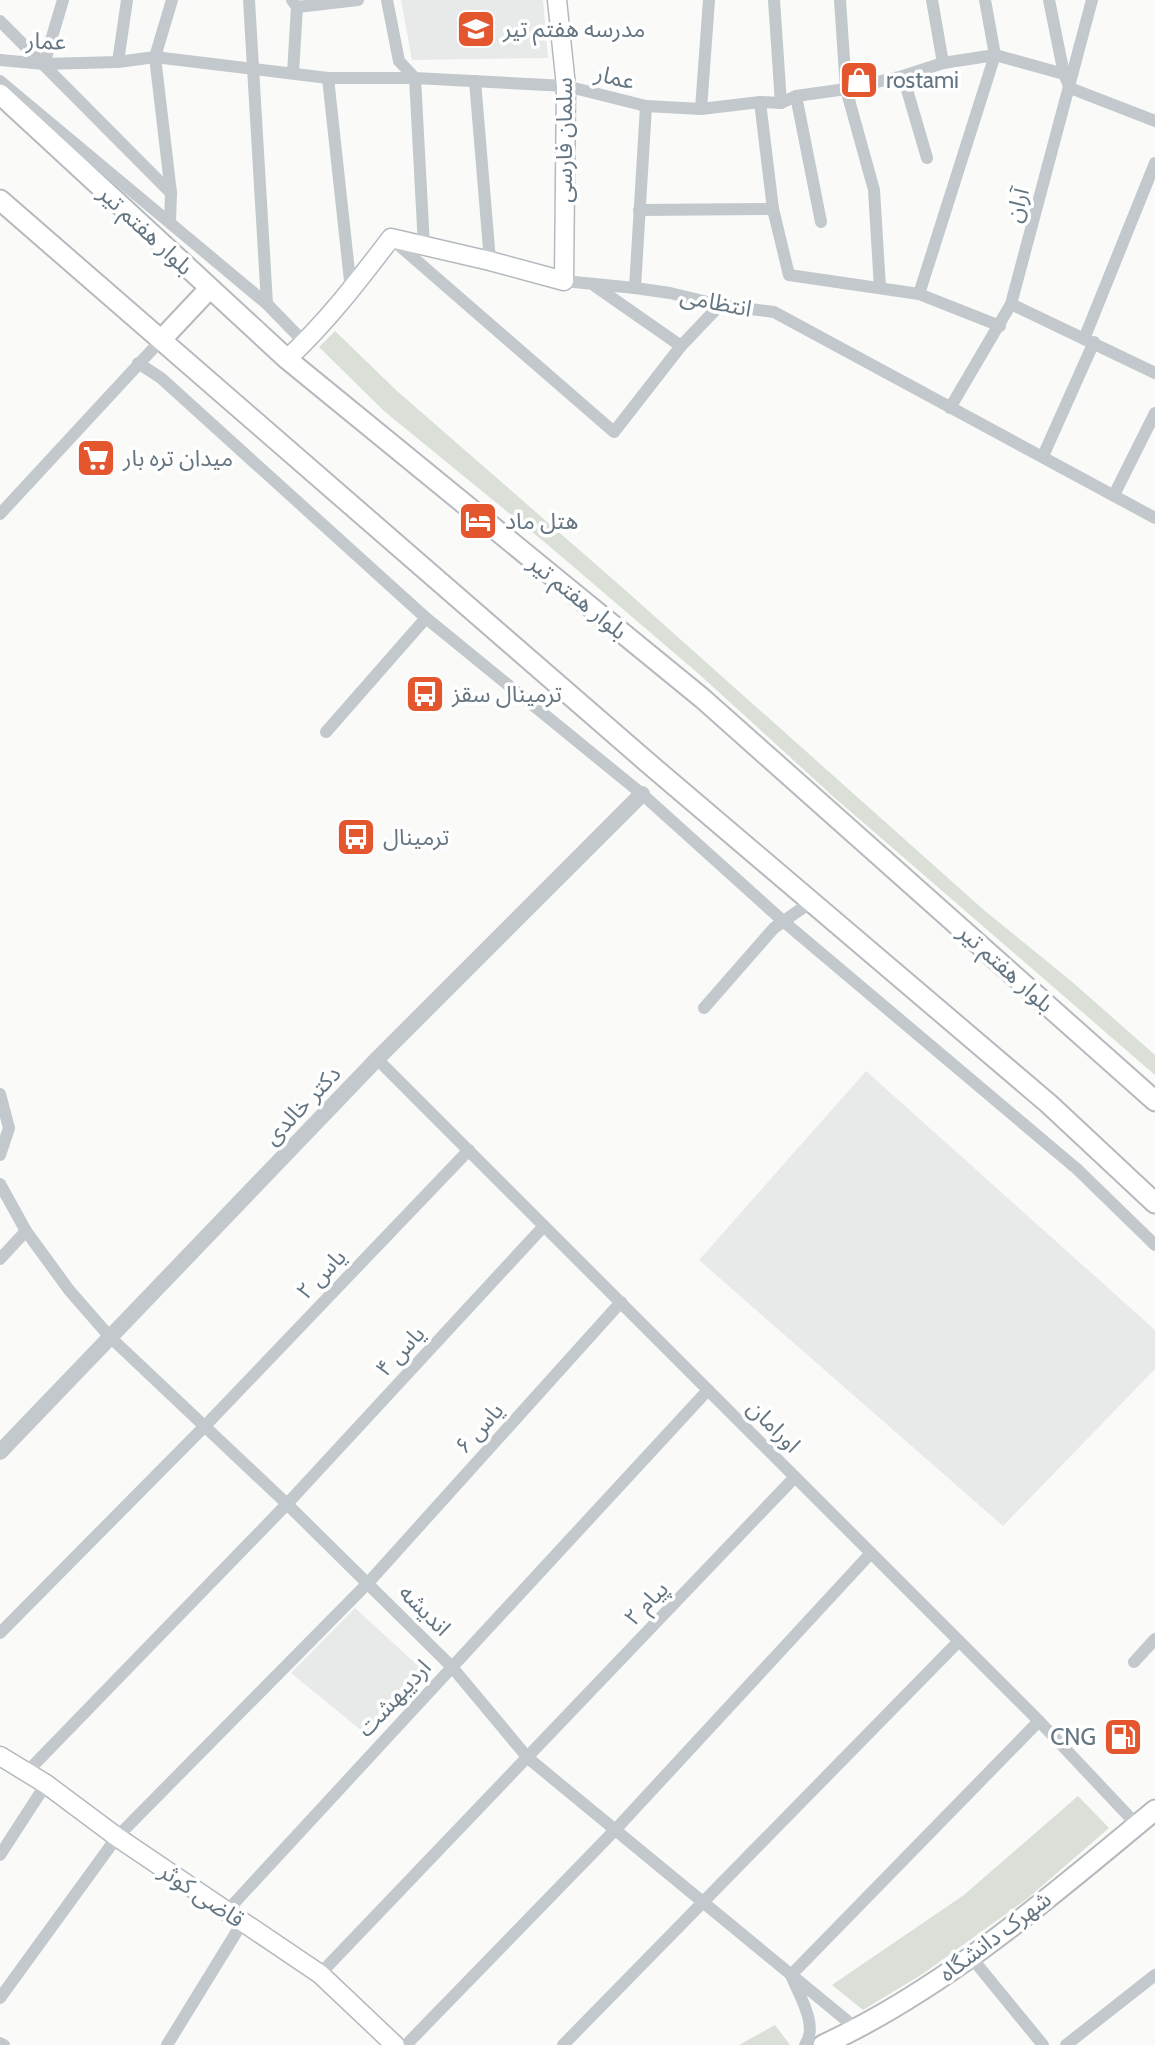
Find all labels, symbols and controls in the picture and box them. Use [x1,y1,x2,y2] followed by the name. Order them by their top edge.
[455,8,497,50] school or university icon: مدرسه هفتم تیر
[502,15,645,46] place label: مدرسه هفتم تیر
[25,26,66,56] street label: عمار
[591,58,638,95] street label: عمار
[838,59,880,101] shop icon: rostami
[886,66,959,94] place label: rostami
[550,77,578,203] street label: سلمان فارسی
[90,179,199,283] street label: بلوار هفتم تیر
[999,183,1035,225] street label: آران
[678,281,754,323] street label: انتظامی
[75,437,117,479] supermarket icon: میدان تره بار
[122,444,233,472] place label: میدان تره بار
[457,500,499,542] hotel icon: هتل ماد
[505,507,579,535] place label: هتل ماد
[520,548,633,648] street label: بلوار هفتم تیر
[404,673,446,715] bus stop icon: ترمینال سقز
[451,680,562,708] place label: ترمینال سقز
[335,816,377,858] bus stop icon: ترمینال
[383,823,450,851] place label: ترمینال
[950,917,1060,1020] street label: بلوار هفتم تیر
[257,1060,347,1150] street label: دکتر خالدی
[290,1243,352,1305] street label: یاس ۲
[369,1320,431,1382] street label: یاس ۴
[742,1394,806,1458] street label: اورامان
[449,1396,509,1460] street label: یاس ۶
[618,1575,677,1634] street label: پیام ۲
[393,1578,457,1642] street label: اندیشه
[351,1654,437,1742] street label: اردیبهشت
[1102,1716,1144,1758] fuel station icon: CNG
[1050,1723,1096,1751] place label: CNG
[153,1856,250,1933] street label: قاضی کوثر
[933,1885,1057,1987] street label: شهرک دانشگاه

